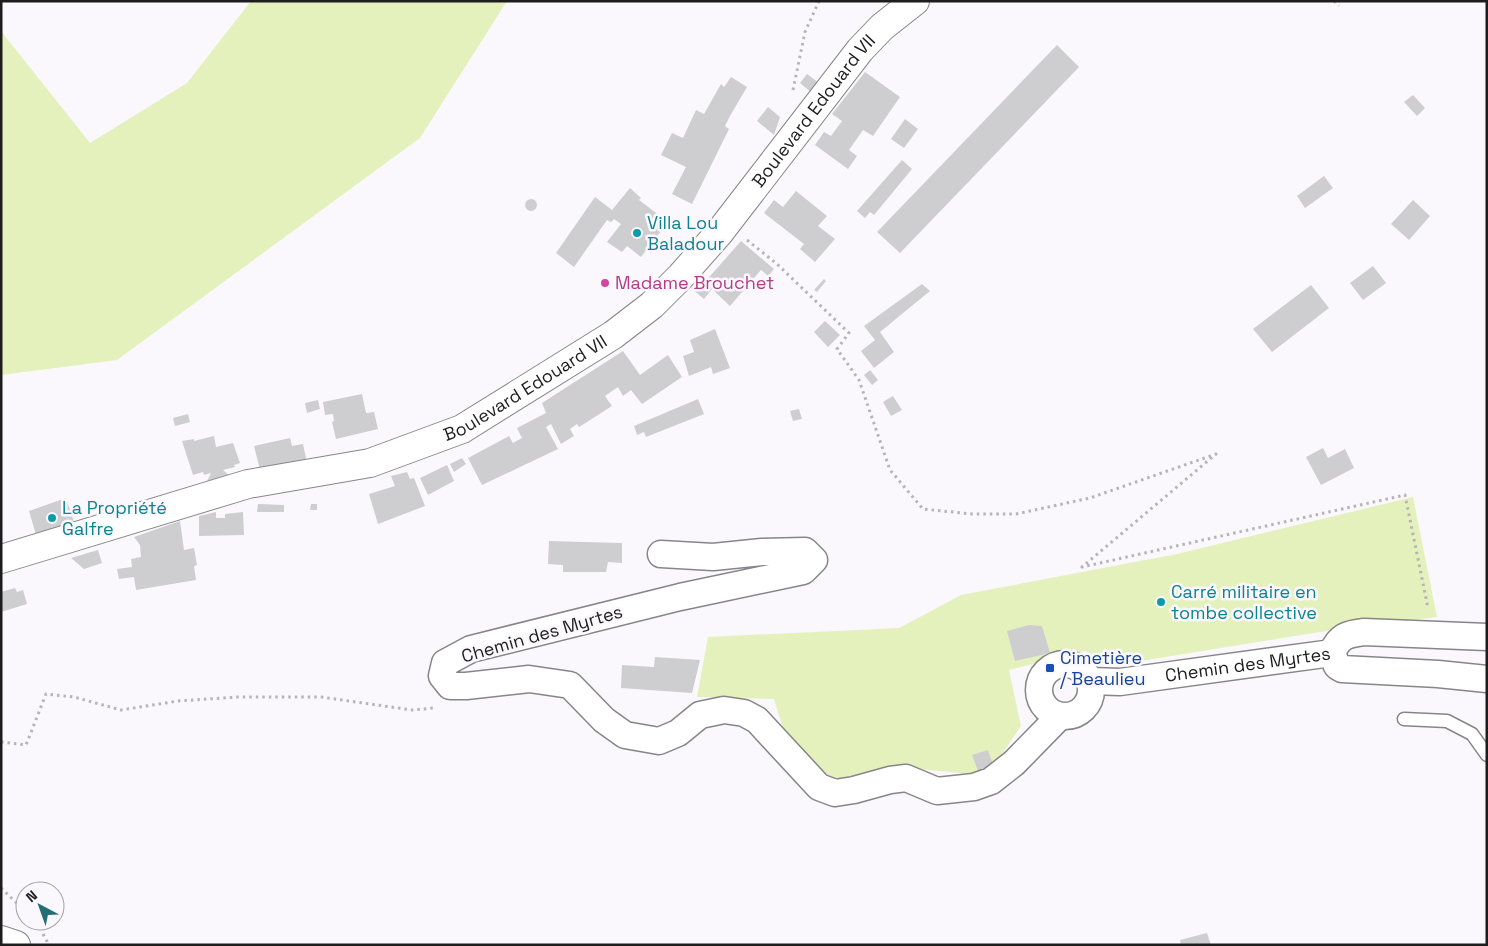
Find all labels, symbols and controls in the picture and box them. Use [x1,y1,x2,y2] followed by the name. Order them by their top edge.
[746,29,880,192] street label: Boulevard Edouard VII
[647,211,724,255] place label: Villa Lou Baladour
[631,227,643,239] marker: Villa Lou Baladour
[615,271,774,294] place label: Madame Brouchet
[599,277,611,289] marker: Madame Brouchet
[440,330,611,446] street label: Boulevard Edouard VII
[62,496,167,540] place label: La Propriété Galfre
[46,512,58,524] marker: La Propriété Galfre
[1171,580,1317,624] place label: Carré militaire en tombe collective
[1155,596,1167,608] marker: Carré militaire en tombe collective
[459,600,625,668] street label: Chemin des Myrtes
[1164,641,1332,687] street label: Chemin des Myrtes
[1060,646,1145,690] place label: Cimetière / Beaulieu
[1044,662,1056,674] marker: Cimetière / Beaulieu
[15,881,65,931] north arrow
[22,886,41,906] text: N

